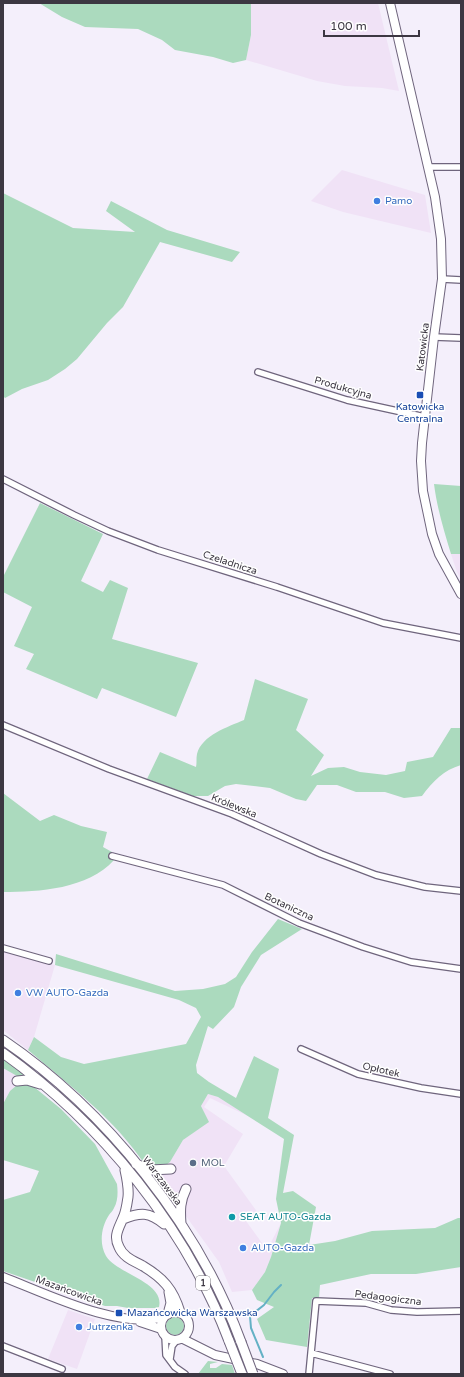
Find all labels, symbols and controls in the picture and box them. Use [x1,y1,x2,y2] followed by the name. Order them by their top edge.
[324,12,419,38] scale bar
[330,19,367,33] text: 100 m
[385,195,412,207] place label: Pamo
[372,196,382,206] marker: Pamo
[414,322,432,372] street label: Katowicka
[313,374,373,402] street label: Produkcyjna
[415,390,425,400] marker: Katowicka Centralna
[396,401,444,425] place label: Katowicka Centralna
[201,549,259,577] street label: Czeladnicza
[209,791,259,821] street label: Królewska
[262,890,316,924] street label: Botaniczna
[26,987,109,999] place label: VW AUTO-Gazda
[13,988,23,998] marker: VW AUTO-Gazda
[361,1060,401,1080] street label: Opłotek
[140,1154,184,1208] street label: Warszawska
[201,1157,225,1169] place label: MOL
[188,1158,198,1168] marker: MOL
[240,1211,331,1223] place label: SEAT AUTO-Gazda
[227,1212,237,1222] marker: SEAT AUTO-Gazda
[251,1242,314,1254] place label: AUTO-Gazda
[238,1243,248,1253] marker: AUTO-Gazda
[34,1273,104,1309] street label: Mazańcowicka
[196,1276,210,1290] road number: 1
[354,1288,422,1308] street label: Pedagogiczna
[127,1307,258,1319] place label: Mazańcowicka Warszawska
[114,1308,124,1318] marker: Mazańcowicka Warszawska
[87,1321,133,1333] place label: Jutrzenka
[74,1322,84,1332] marker: Jutrzenka

